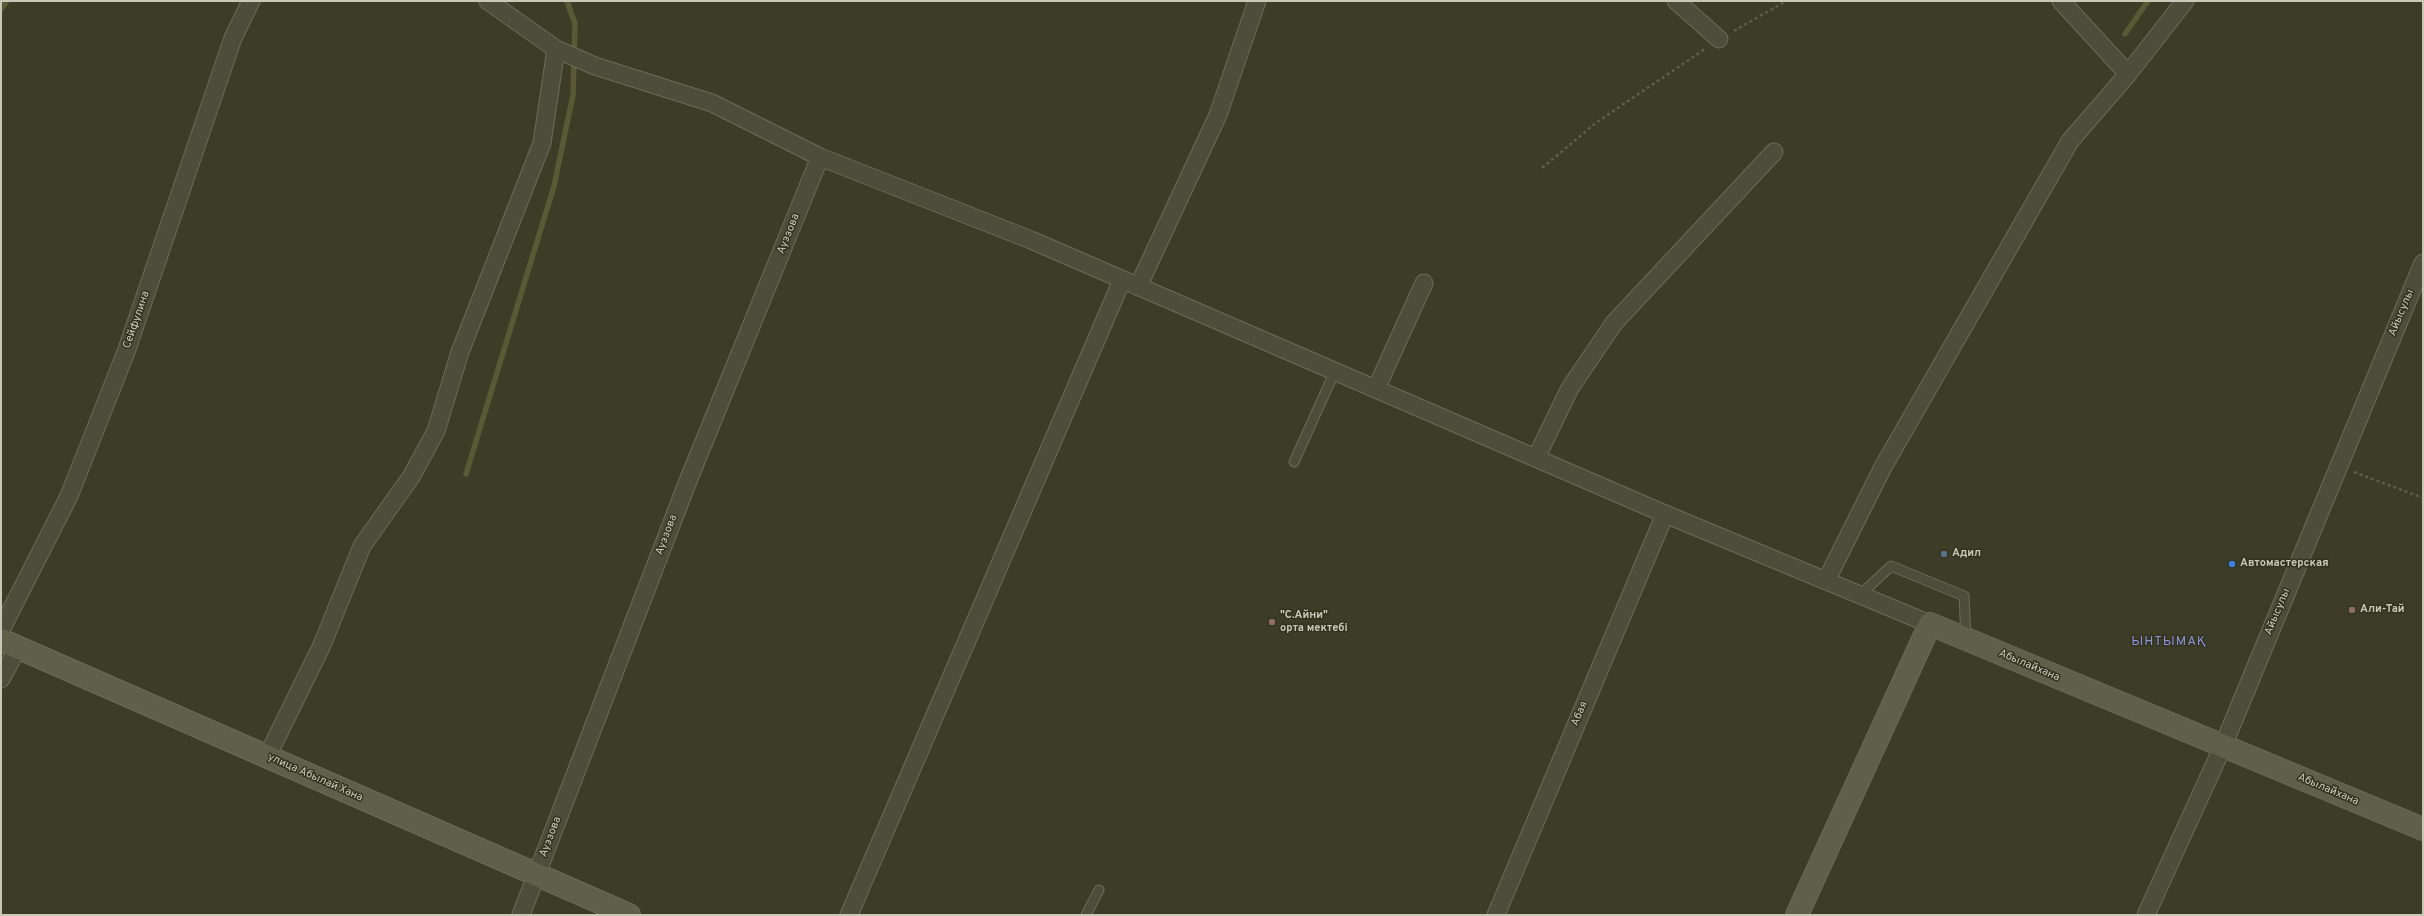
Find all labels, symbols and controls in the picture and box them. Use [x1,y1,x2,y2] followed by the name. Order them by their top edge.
[775,212,803,256] street label: Ауэзова
[2386,288,2418,338] street label: Айысулы
[121,289,153,351] street label: Сейфулина
[653,513,681,557] street label: Ауэзова
[1952,547,1981,561] place label: Адил
[1939,549,1949,559] marker: Адил
[2240,557,2328,571] place label: Автомастерская
[2227,559,2237,569] marker: Автомастерская
[2262,587,2294,637] street label: Айысулы
[2360,603,2405,617] place label: Али-Тай
[2347,605,2357,615] marker: Али-Тай
[1280,609,1348,635] place label: "С.Айни" орта мектебі
[1267,617,1277,627] marker: "С.Айни" орта мектебі
[2131,634,2207,650] district label: ЫНТЫМАҚ
[1996,647,2062,685] street label: Абылайхана
[1569,700,1591,728] street label: Абая
[265,751,365,805] street label: улица Абылай Хана
[2295,771,2361,809] street label: Абылайхана
[537,815,565,859] street label: Ауэзова

